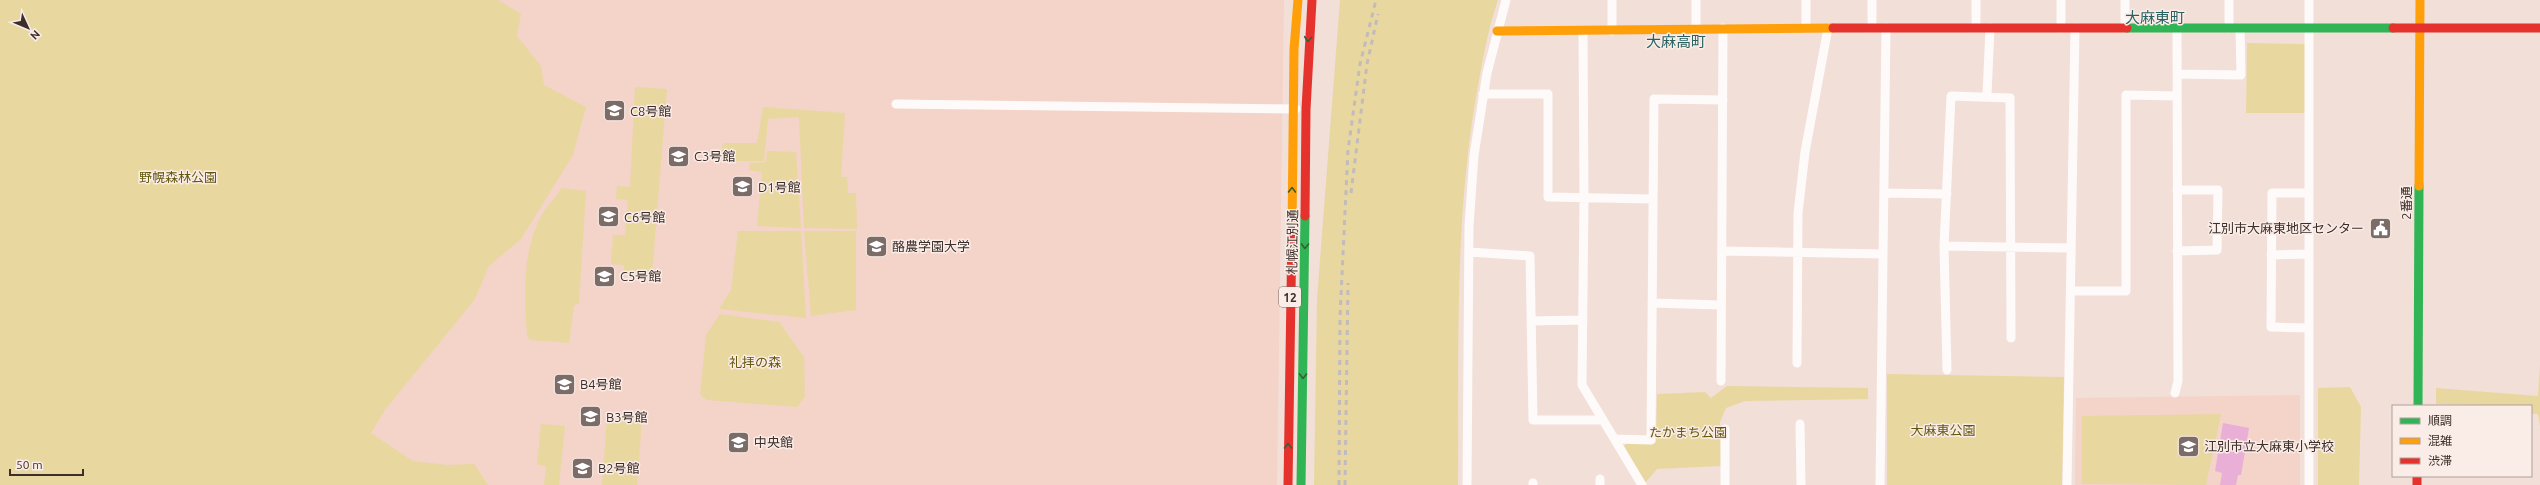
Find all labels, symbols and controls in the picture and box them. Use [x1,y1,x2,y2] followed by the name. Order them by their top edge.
[8,8,48,48] north arrow
[2125,9,2185,26] district label: 大麻東町
[28,28,42,42] text: N
[1646,33,1706,50] district label: 大麻高町
[1304,36,1313,42] one-way arrow
[602,98,628,124] school or university icon: C8号館
[630,104,671,118] place label: C8号館
[666,143,692,169] school or university icon: C3号館
[694,149,735,163] place label: C3号館
[139,170,217,184] park label: 野幌森林公園
[730,174,756,200] school or university icon: D1号館
[758,180,801,194] place label: D1号館
[2399,186,2413,220] street label: 2番通
[1288,187,1296,193] one-way arrow
[595,204,621,230] school or university icon: C6号館
[1284,209,1300,275] street label: 札幌江別通
[624,210,665,224] place label: C6号館
[2367,215,2393,241] public building icon: 江別市大麻東地区センター
[2208,221,2364,235] place label: 江別市大麻東地区センター
[864,233,890,259] school or university icon: 酪農学園大学
[892,239,970,253] place label: 酪農学園大学
[1300,243,1309,249] one-way arrow
[592,263,618,289] school or university icon: C5号館
[620,269,661,283] place label: C5号館
[1279,287,1301,307] road number: 12
[729,355,781,369] park label: 礼拝の森
[551,371,577,397] school or university icon: B4号館
[1299,373,1307,379] one-way arrow
[580,377,622,391] place label: B4号館
[577,404,603,430] school or university icon: B3号館
[2392,405,2532,477] legend
[606,410,648,424] place label: B3号館
[2428,414,2452,427] text: 順調
[1910,423,1976,437] park label: 大麻東公園
[1649,425,1727,439] park label: たかまち公園
[725,429,751,455] school or university icon: 中央館
[2175,433,2201,459] school or university icon: 江別市立大麻東小学校
[2428,434,2452,447] text: 混雑
[754,435,793,449] place label: 中央館
[2204,439,2334,453] place label: 江別市立大麻東小学校
[1284,443,1292,449] one-way arrow
[10,451,83,477] scale bar
[2428,454,2452,467] text: 渋滞
[570,455,596,481] school or university icon: B2号館
[16,458,43,471] text: 50 m
[598,461,640,475] place label: B2号館

